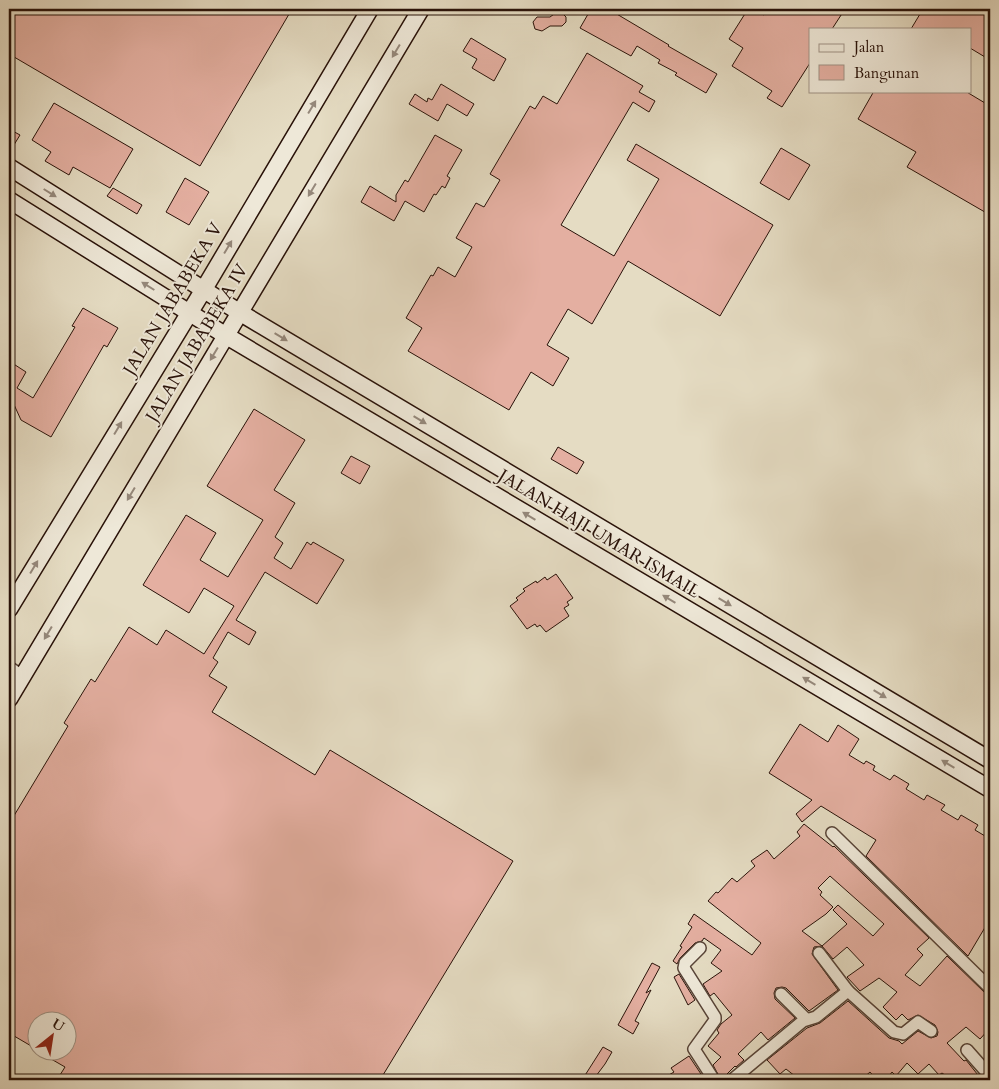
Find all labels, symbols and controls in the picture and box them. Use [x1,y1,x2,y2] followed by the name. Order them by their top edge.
[809,28,972,92] legend
[852,37,885,57] text: Jalan
[391,44,400,57] one-way arrow
[854,63,920,83] text: Bangunan
[307,101,316,114] one-way arrow
[308,183,317,196] one-way arrow
[43,188,57,197] one-way arrow
[116,217,229,383] street label: JALAN JABABEKA V
[224,240,233,253] one-way arrow
[138,259,255,429] street label: JALAN JABABEKA IV
[141,281,154,291] one-way arrow
[274,333,287,342] one-way arrow
[209,347,218,360] one-way arrow
[414,416,427,425] one-way arrow
[114,422,123,435] one-way arrow
[491,462,705,604] street label: JALAN HAJI UMAR ISMAIL
[126,487,135,500] one-way arrow
[523,511,536,520] one-way arrow
[30,561,39,574] one-way arrow
[662,594,675,603] one-way arrow
[719,598,732,607] one-way arrow
[43,627,52,640] one-way arrow
[802,677,815,686] one-way arrow
[873,690,886,699] one-way arrow
[942,760,955,769] one-way arrow
[28,1012,78,1062] north arrow
[49,1014,68,1037] text: U

